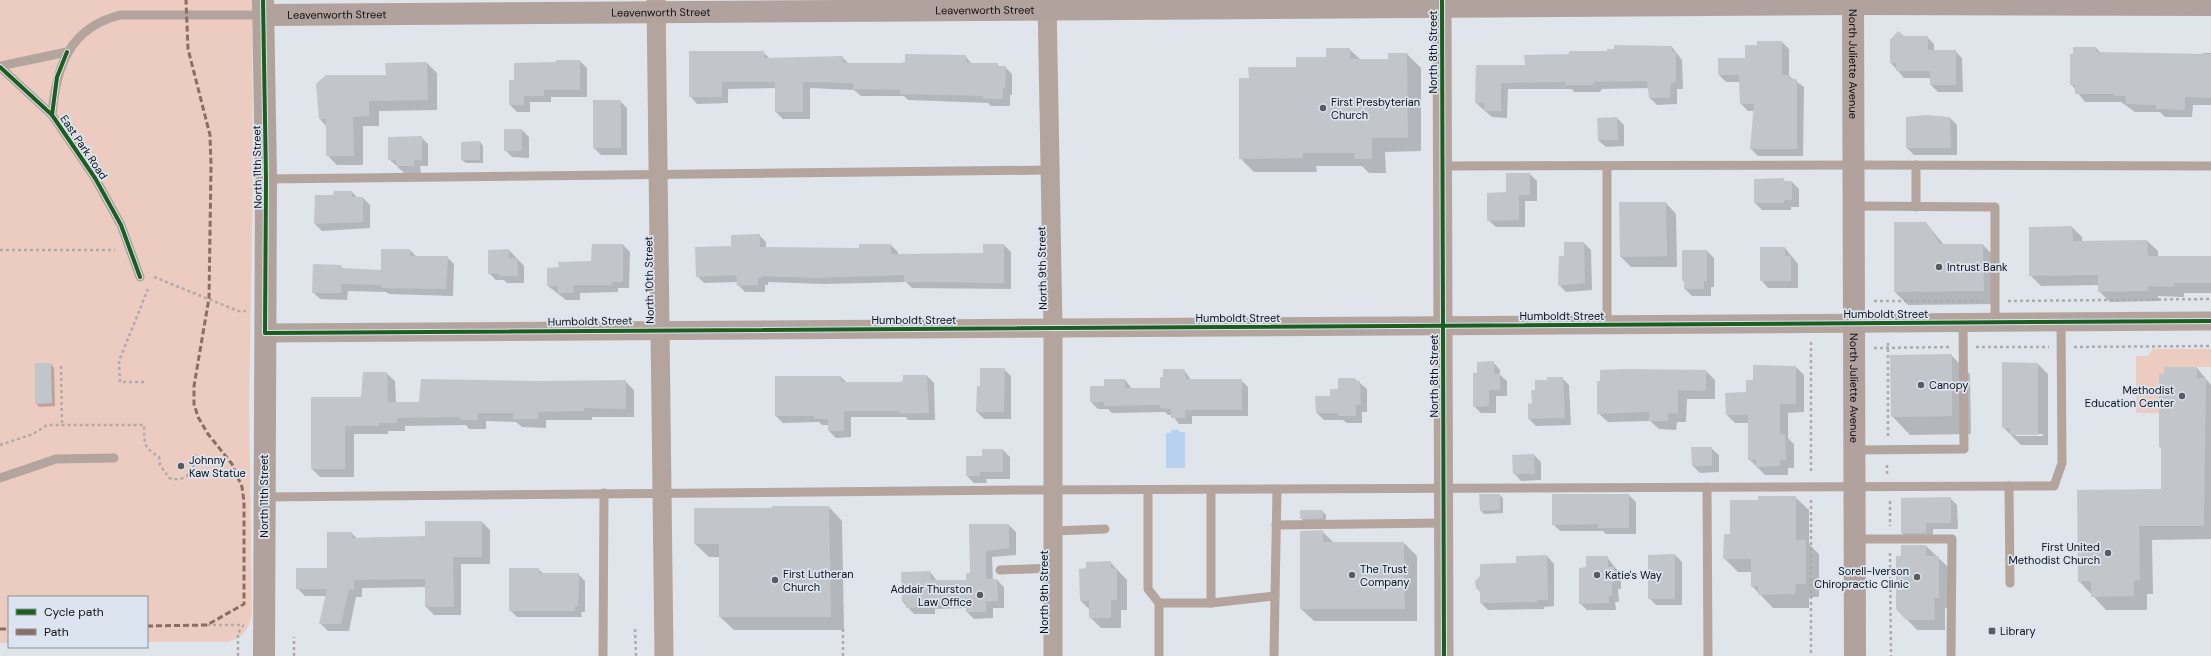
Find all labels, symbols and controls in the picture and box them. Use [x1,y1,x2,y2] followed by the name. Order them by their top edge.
[935,3,1035,17] street label: Leavenworth Street
[611,5,711,20] street label: Leavenworth Street
[287,7,387,22] street label: Leavenworth Street
[1846,9,1860,119] street label: North Juliette Avenue
[1426,10,1440,94] street label: North 8th Street
[1331,95,1420,122] place label: First Presbyterian Church
[1318,103,1328,113] marker: First Presbyterian Church
[57,112,111,182] street label: East Park Road
[249,125,265,209] street label: North 11th Street
[1034,226,1050,310] street label: North 9th Street
[641,236,657,324] street label: North 10th Street
[1947,260,2008,274] place label: Intrust Bank
[1934,262,1944,272] marker: Intrust Bank
[1844,307,1928,321] street label: Humboldt Street
[1520,309,1604,323] street label: Humboldt Street
[1196,311,1280,325] street label: Humboldt Street
[548,313,632,329] street label: Humboldt Street
[872,313,956,327] street label: Humboldt Street
[1847,333,1861,443] street label: North Juliette Avenue
[1427,334,1441,418] street label: North 8th Street
[1929,378,1968,392] place label: Canopy
[1916,380,1926,390] marker: Canopy
[2085,383,2174,410] place label: Methodist Education Center
[2177,391,2187,401] marker: Methodist Education Center
[189,453,246,480] place label: Johnny Kaw Statue
[257,454,271,538] street label: North 11th Street
[176,461,186,471] marker: Johnny Kaw Statue
[2008,540,2100,567] place label: First United Methodist Church
[2103,548,2113,558] marker: First United Methodist Church
[1037,550,1051,634] street label: North 9th Street
[1360,562,1409,589] place label: The Trust Company
[1814,564,1909,591] place label: Sorell-Iverson Chiropractic Clinic
[783,567,853,594] place label: First Lutheran Church
[1605,568,1662,582] place label: Katie's Way
[1347,570,1357,580] marker: The Trust Company
[1592,570,1602,580] marker: Katie's Way
[1912,572,1922,582] marker: Sorell-Iverson Chiropractic Clinic
[770,575,780,585] marker: First Lutheran Church
[890,582,972,609] place label: Addair Thurston Law Office
[975,590,985,600] marker: Addair Thurston Law Office
[8,596,148,648] legend
[44,604,104,620] text: Cycle path
[44,624,69,640] text: Path
[2000,624,2036,638] place label: Library
[1987,626,1997,636] marker: Library

